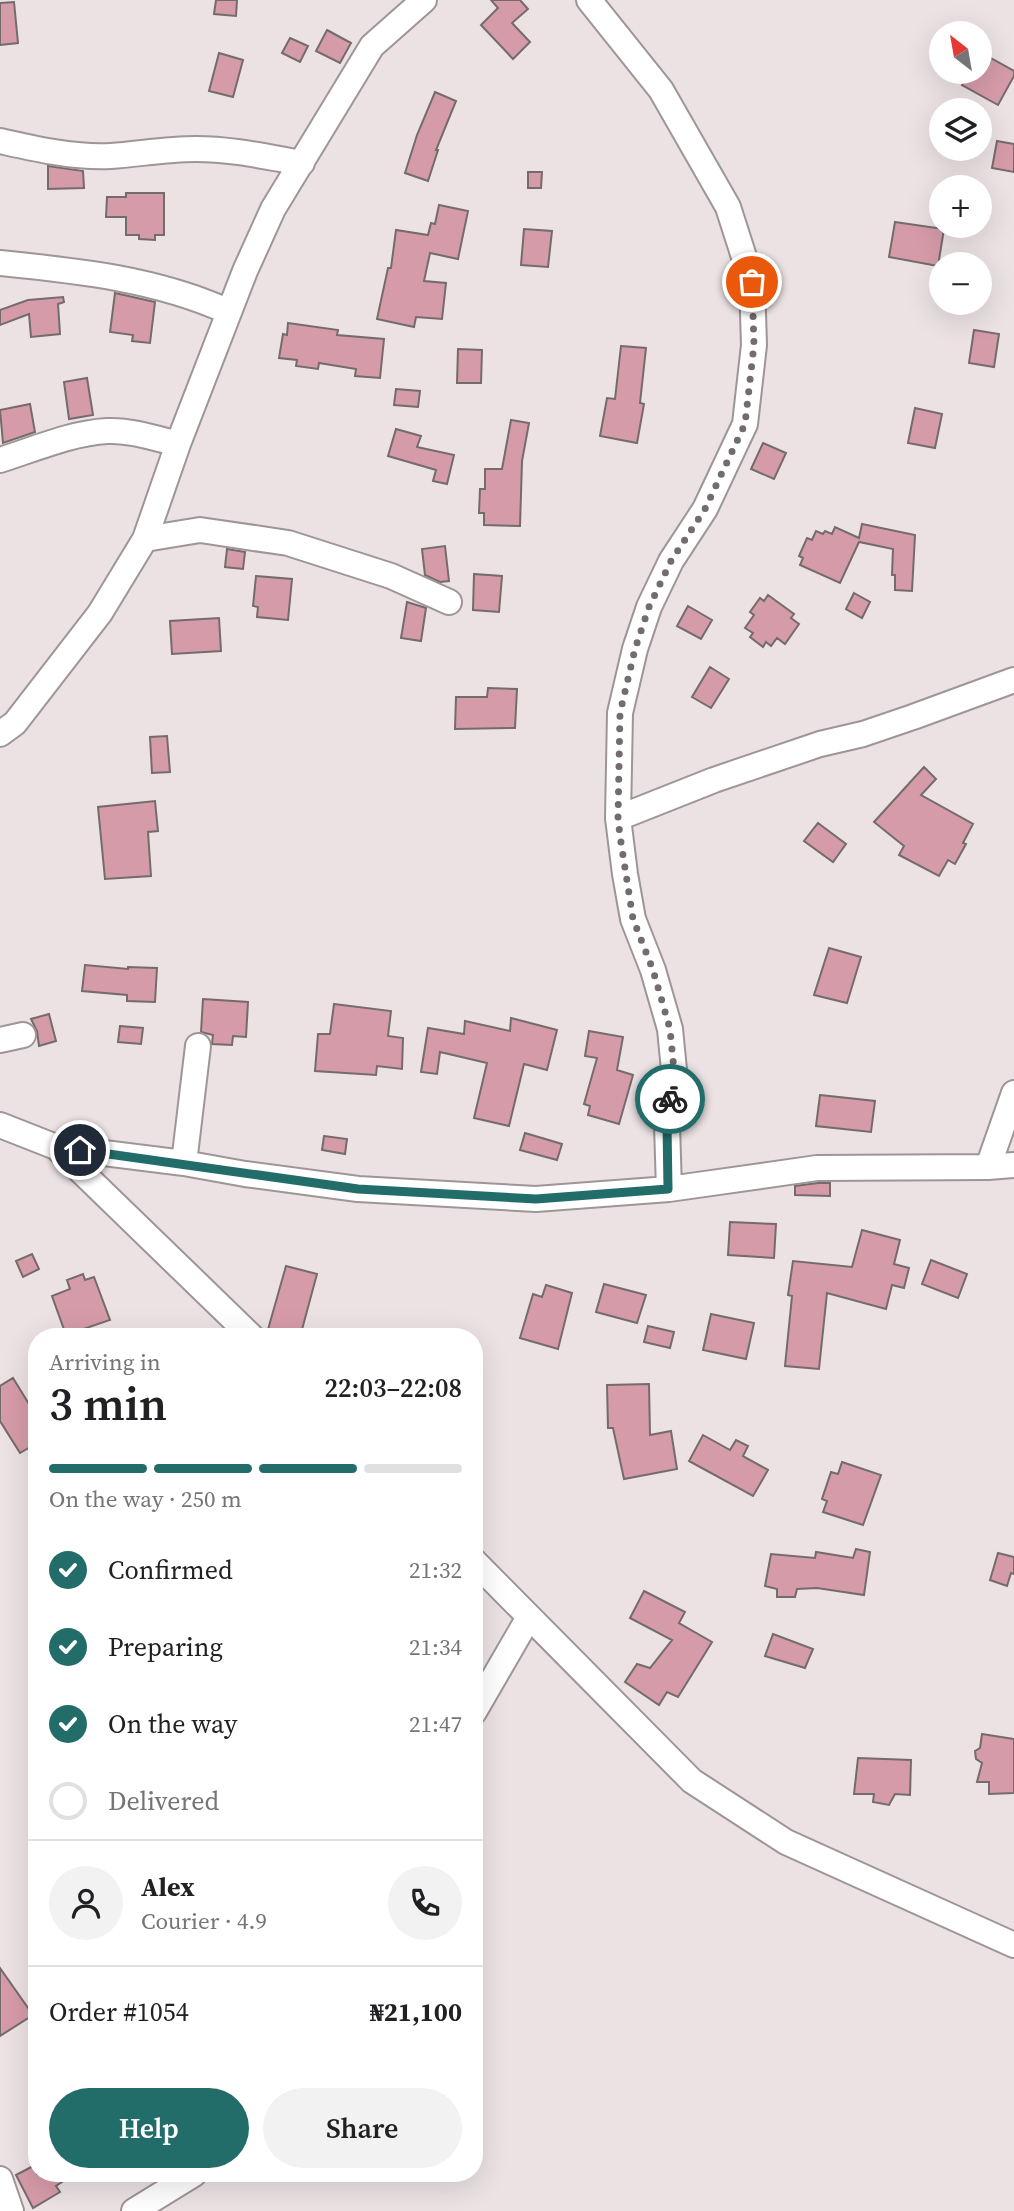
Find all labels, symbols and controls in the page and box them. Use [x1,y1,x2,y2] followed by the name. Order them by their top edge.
[929,21,992,84] north arrow
[929,21,992,315] map controls
[929,98,992,161] button: layers
[929,175,992,238] button: +
[722,252,782,312] pin
[929,252,992,315] button: −
[733,263,771,301] icon: bag
[635,1064,705,1134] courier
[651,1080,689,1118] icon: bike
[50,1120,110,1180] pin
[61,1131,99,1169] icon: home
[49,1346,161,1378] text: Arriving in
[325,1370,462,1406] text: 22:03–22:08
[49,1372,167,1435] text: 3 min
[49,1483,242,1515] text: On the way · 250 m
[49,1551,87,1589] icon: check
[108,1552,233,1588] text: Confirmed
[409,1554,462,1586] text: 21:32
[49,1628,87,1666] icon: check
[108,1629,223,1665] text: Preparing
[409,1631,462,1663] text: 21:34
[49,1705,87,1743] icon: check
[108,1706,237,1742] text: On the way
[409,1708,462,1740] text: 21:47
[108,1783,219,1819] text: Delivered
[49,1866,123,1940] button: person
[388,1866,462,1940] button: phone
[141,1869,195,1905] text: Alex
[141,1905,267,1937] text: Courier · 4.9
[49,1994,189,2030] text: Order #1054
[370,1994,462,2030] text: ₦21,100
[49,2088,249,2168] button: Help
[263,2088,462,2168] button: Share

